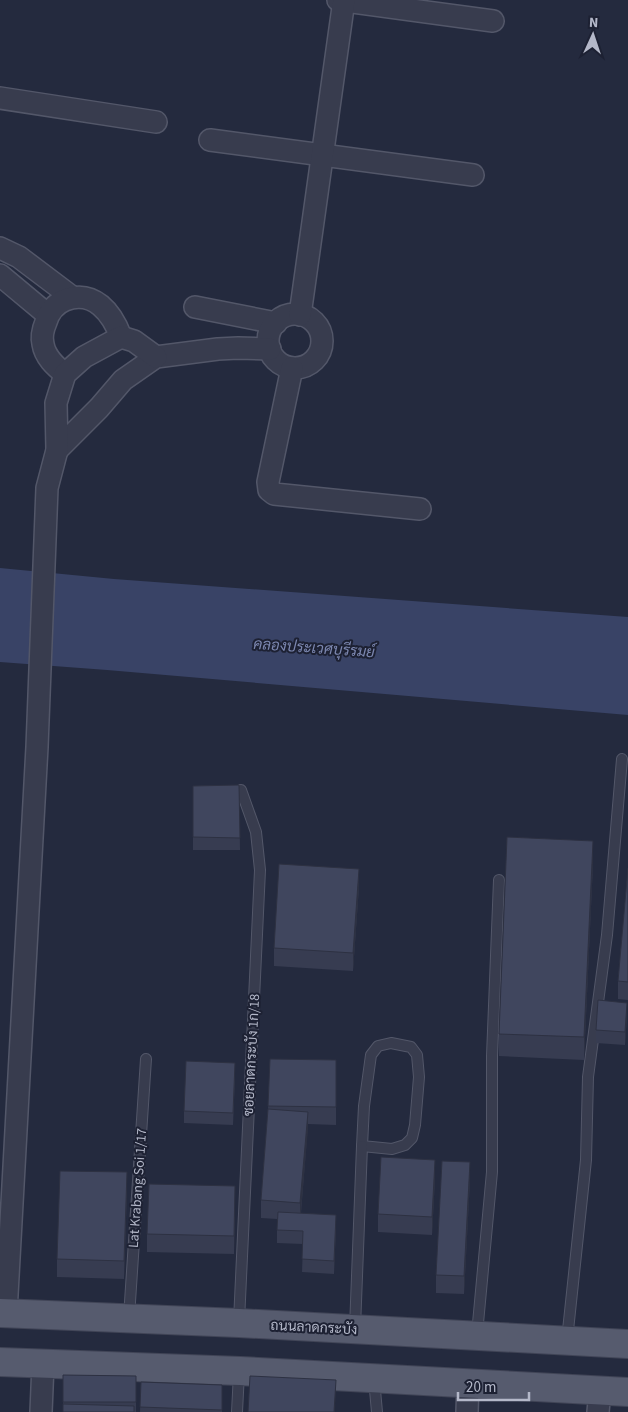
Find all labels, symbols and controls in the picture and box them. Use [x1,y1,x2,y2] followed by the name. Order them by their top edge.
[568,10,618,60] north arrow
[588,13,599,33] text: N
[252,634,377,663] water label: คลองประเวศบุรีรมย์
[239,993,265,1117] street label: ซอยลาดกระบัง 1ก/18
[124,1127,152,1249] street label: Lat Krabang Soi 1/17
[270,1316,358,1340] street label: ถนนลาดกระบัง
[458,1370,529,1402] scale bar
[466,1377,496,1398] text: 20 m

